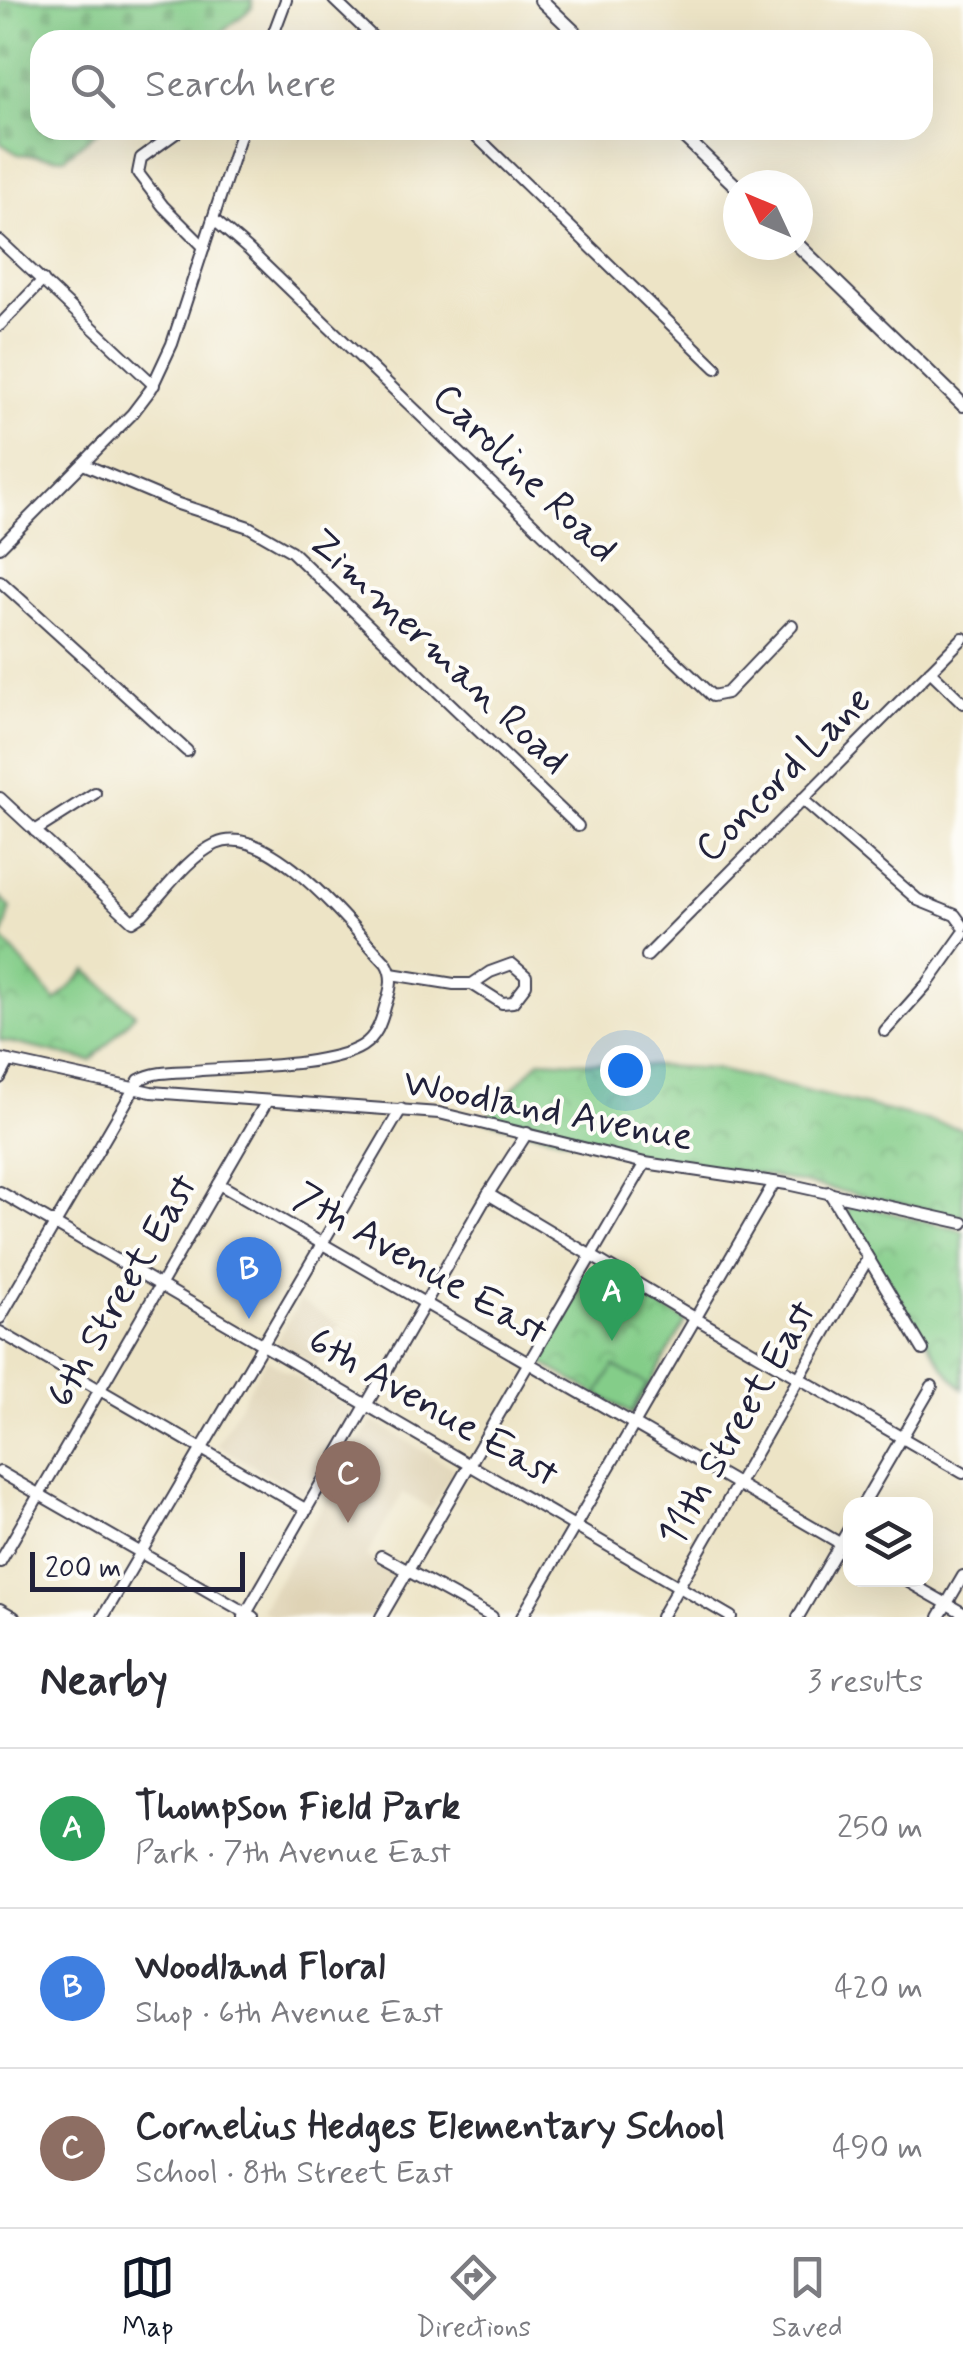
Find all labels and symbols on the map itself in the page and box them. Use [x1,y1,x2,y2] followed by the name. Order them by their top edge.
[723,170,813,260] north arrow
[420,372,628,576] street label: Caroline Road
[296,517,580,787] street label: Zimmerman Road
[684,675,884,875] street label: Concord Lane
[600,1045,651,1096] your location
[399,1057,697,1165] street label: Woodland Avenue
[35,1164,211,1417] street label: 6th Street East
[284,1171,557,1359] street label: 7th Avenue East
[216,1236,282,1319] pin: B
[580,1258,644,1341] pin: A
[646,1291,830,1557] street label: 11th Street East
[298,1315,568,1501] street label: 6th Avenue East
[316,1440,380,1523] pin: C
[30,1547,245,1592] scale bar

